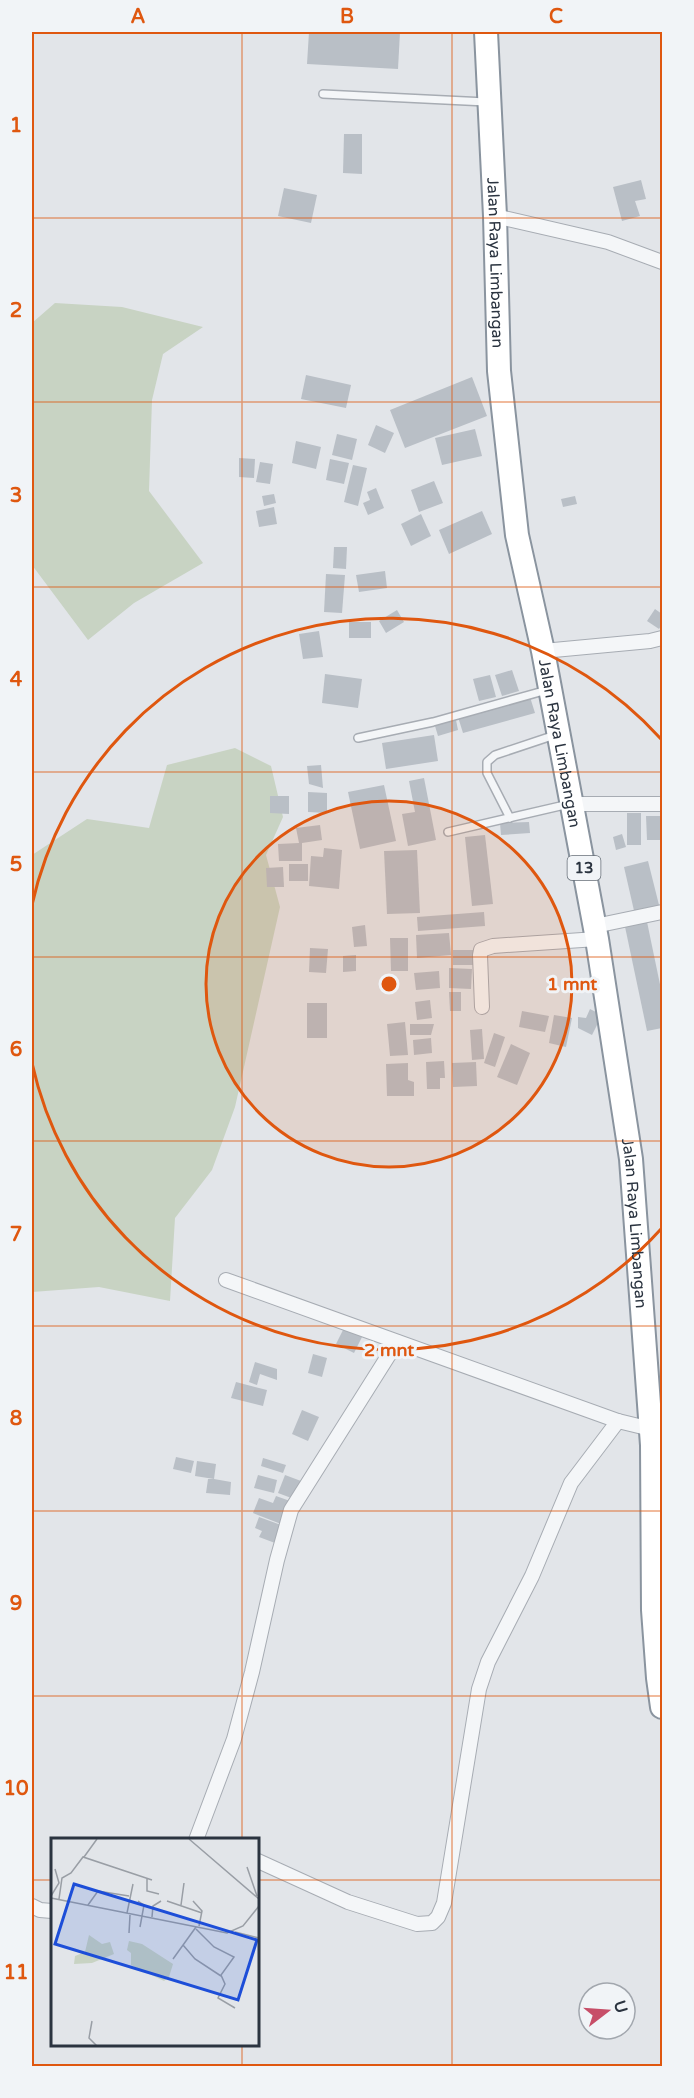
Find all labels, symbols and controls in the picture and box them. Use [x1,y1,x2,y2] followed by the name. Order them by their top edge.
[131,5,146,29] text: A
[340,5,354,29] text: B
[549,5,563,29] text: C
[10,114,22,138] text: 1
[482,177,507,348] street label: Jalan Raya Limbangan
[10,299,22,323] text: 2
[10,484,22,508] text: 3
[534,658,585,829] street label: Jalan Raya Limbangan
[10,668,23,692] text: 4
[10,853,22,877] text: 5
[568,856,600,880] road number: 13
[547,973,597,995] text: 1 mnt
[379,974,399,994] centre of rings
[10,1038,22,1062] text: 6
[617,1137,651,1309] street label: Jalan Raya Limbangan
[10,1223,22,1247] text: 7
[364,1339,414,1361] text: 2 mnt
[10,1407,22,1431] text: 8
[10,1592,22,1616] text: 9
[3,1777,29,1801] text: 10
[51,1838,260,2047] inset map
[3,1961,29,1985] text: 11
[577,1981,637,2041] north arrow
[609,1998,632,2016] text: U

